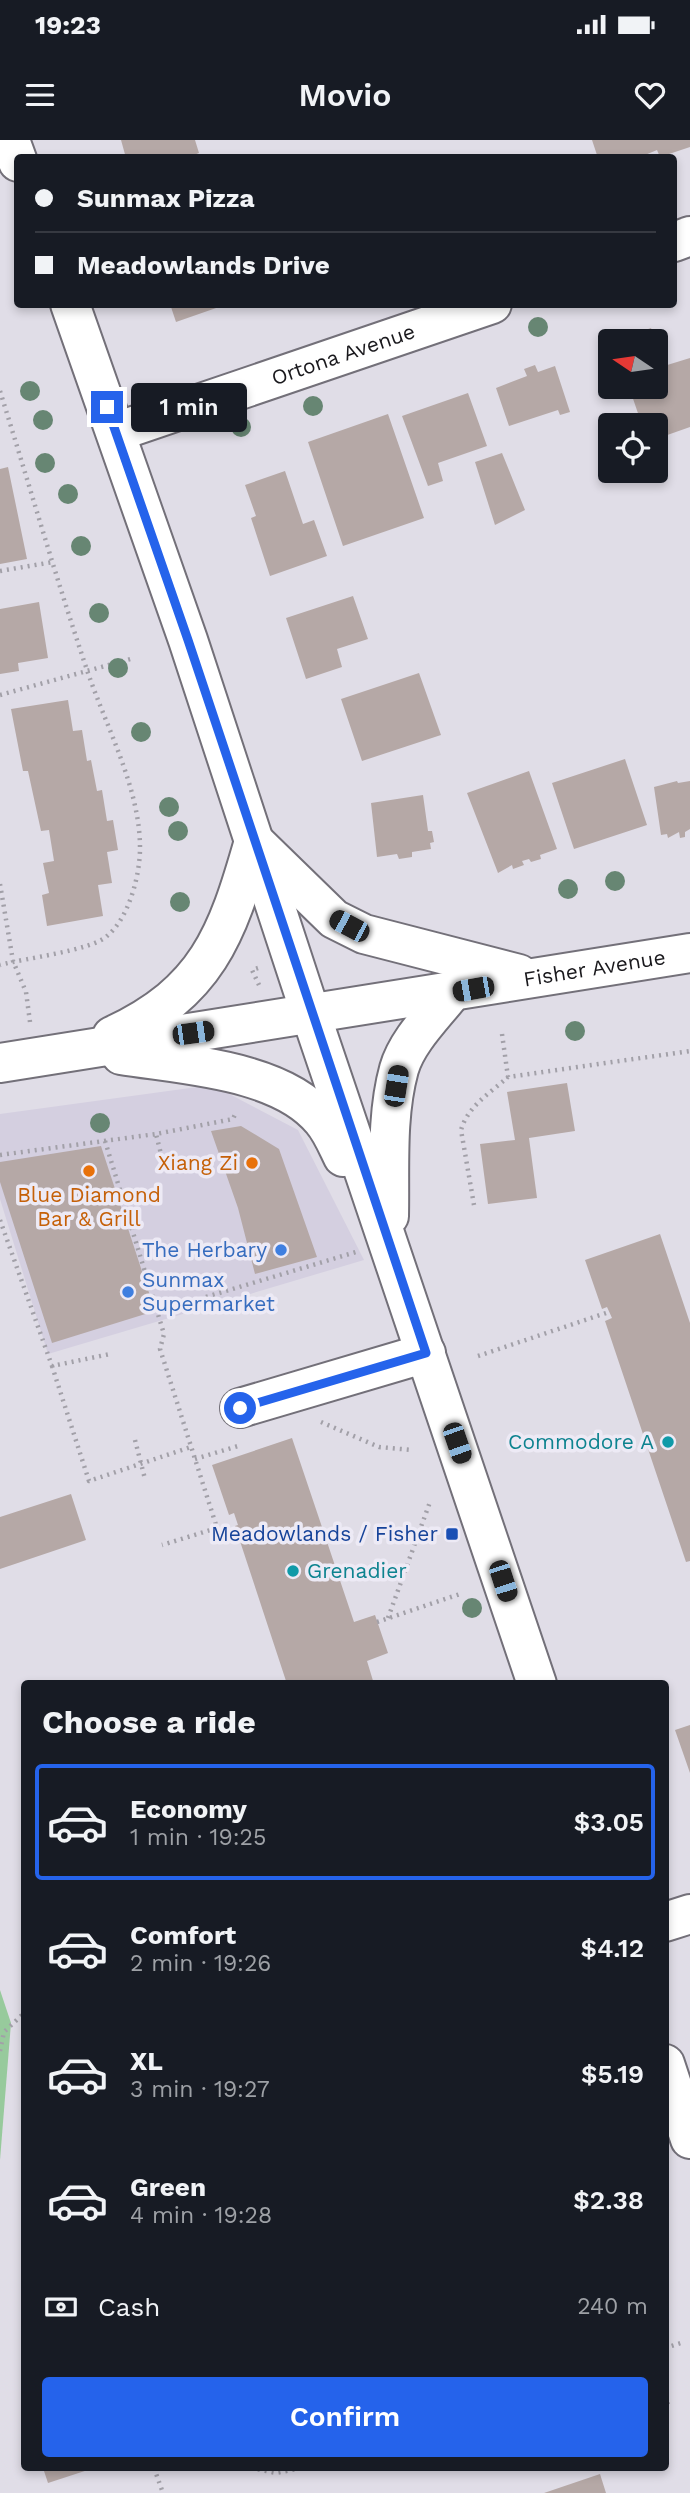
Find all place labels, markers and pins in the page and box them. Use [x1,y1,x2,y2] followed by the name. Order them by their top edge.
[158,1150,238,1175] place label: Xiang Zi
[244,1155,260,1171] marker: Xiang Zi
[81,1163,97,1179] marker: Blue Diamond Bar & Grill
[17,1182,161,1231] place label: Blue Diamond Bar & Grill
[142,1237,267,1262] place label: The Herbary
[273,1242,289,1258] marker: The Herbary
[142,1267,275,1316] place label: Sunmax Supermarket
[120,1284,136,1300] marker: Sunmax Supermarket
[508,1429,654,1454] place label: Commodore A
[660,1434,676,1450] marker: Commodore A
[211,1521,438,1546] place label: Meadowlands / Fisher
[444,1526,460,1542] marker: Meadowlands / Fisher
[307,1558,407,1583] place label: Grenadier
[285,1563,301,1579] marker: Grenadier

